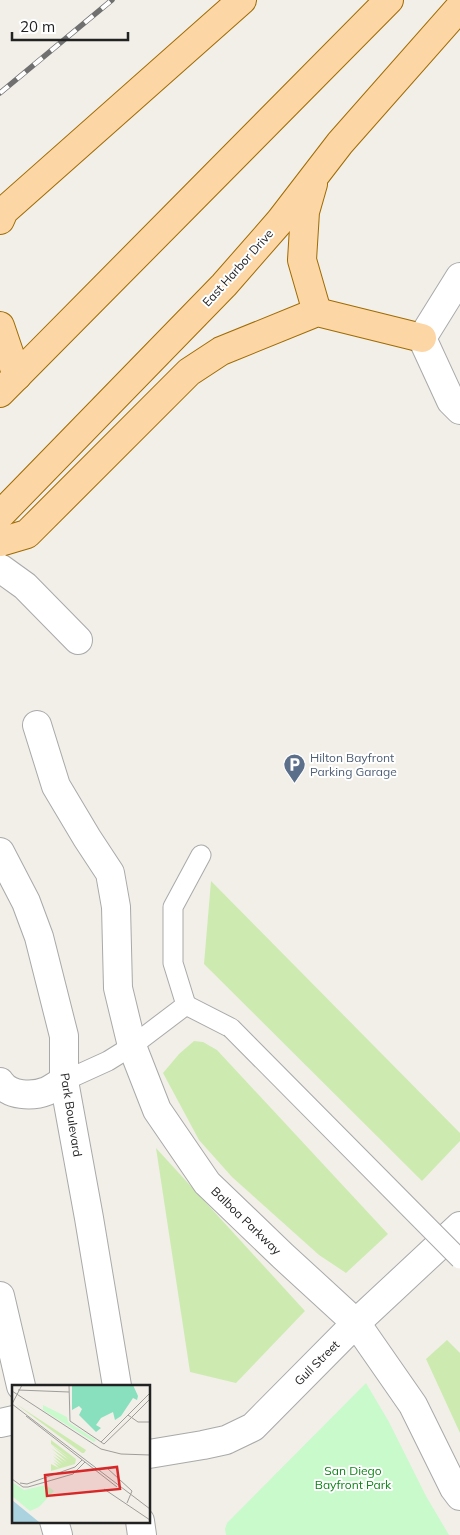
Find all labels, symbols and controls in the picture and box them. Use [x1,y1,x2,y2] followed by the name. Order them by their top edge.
[12,10,129,42] scale bar
[20,17,55,36] text: 20 m
[199,226,276,309] street label: East Harbor Drive
[310,750,397,779] place label: Hilton Bayfront Parking Garage
[282,753,306,784] parking icon: Hilton Bayfront Parking Garage
[57,1072,86,1158] street label: Park Boulevard
[208,1183,285,1258] street label: Balboa Parkway
[291,1337,342,1388] street label: Gull Street
[12,1385,150,1522] inset map
[315,1463,392,1492] park label: San Diego Bayfront Park

